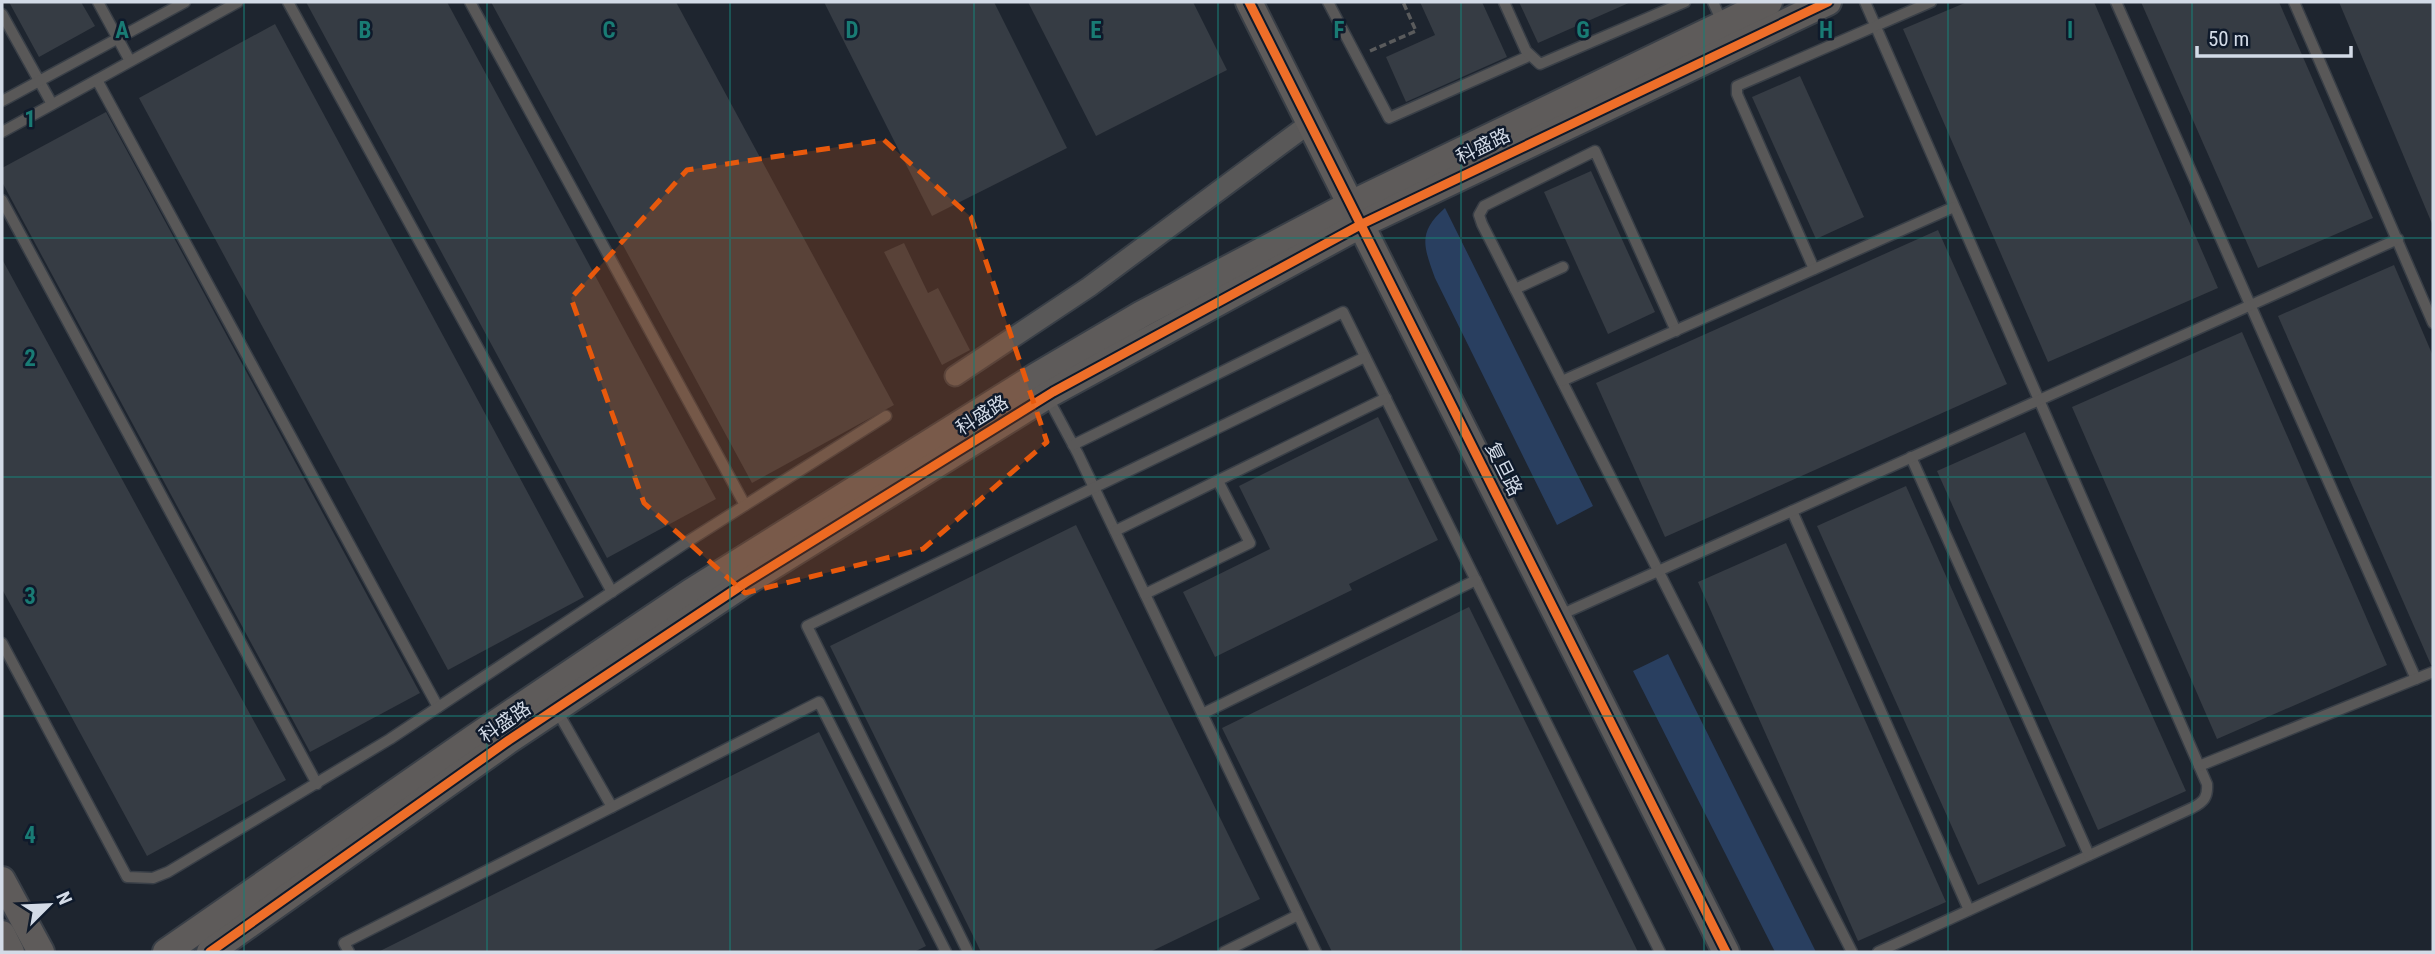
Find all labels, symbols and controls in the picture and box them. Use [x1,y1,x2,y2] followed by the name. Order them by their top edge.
[2197,14,2351,58] scale bar
[115,17,129,44] text: A
[359,17,371,44] text: B
[602,17,616,44] text: C
[846,17,859,44] text: D
[1090,17,1102,44] text: E
[1334,17,1345,44] text: F
[1576,17,1590,44] text: G
[1819,17,1833,44] text: H
[2067,17,2073,44] text: I
[2208,27,2249,51] text: 50 m
[24,106,36,133] text: 1
[1452,123,1514,169] street label: 科盛路
[24,345,36,372] text: 2
[952,390,1012,440] street label: 科盛路
[1481,438,1527,500] street label: 复旦路
[24,583,36,610] text: 3
[475,697,535,747] street label: 科盛路
[24,822,36,849] text: 4
[14,870,84,940] north arrow
[51,888,77,908] text: N

